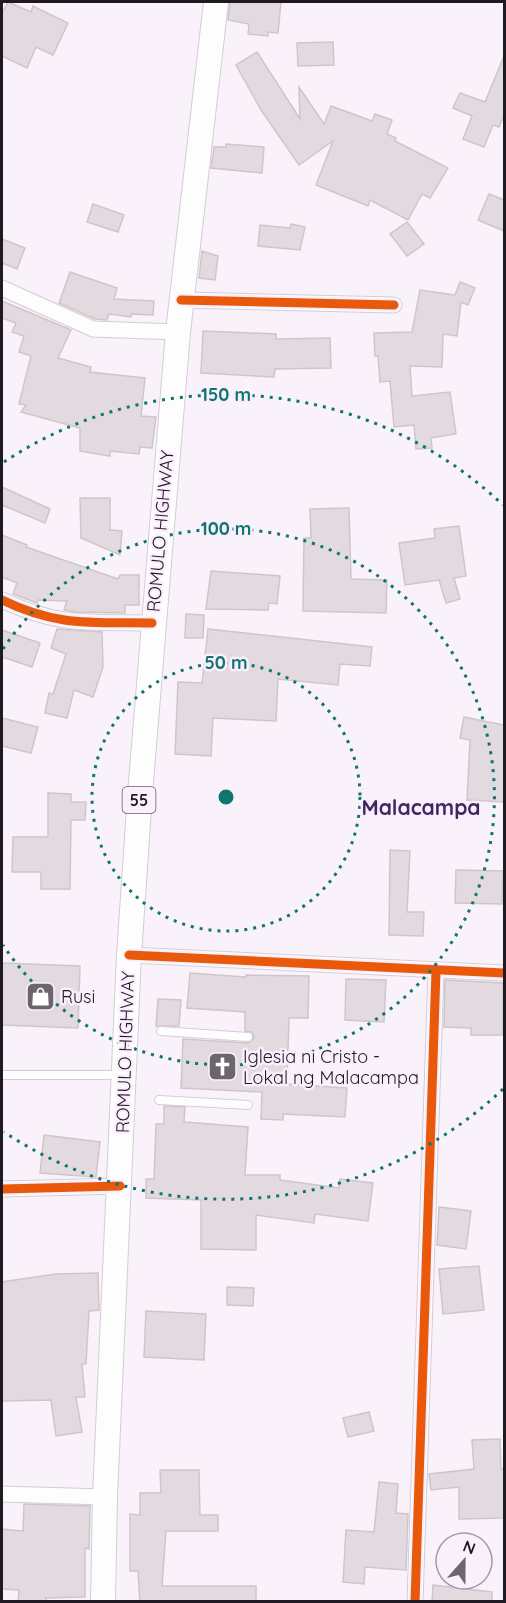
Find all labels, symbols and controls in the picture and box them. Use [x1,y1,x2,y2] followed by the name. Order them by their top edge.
[201,383,251,406] text: 150 m
[141,449,179,613] street label: ROMULO HIGHWAY
[201,517,251,540] text: 100 m
[204,651,248,674] text: 50 m
[122,787,156,813] road number: 55
[216,787,236,807] centre of rings
[361,794,481,820] district label: Malacampa
[111,970,139,1134] street label: ROMULO HIGHWAY
[24,980,56,1012] shop icon: Rusi
[61,985,95,1008] place label: Rusi
[243,1045,419,1089] place label: Iglesia ni Cristo - Lokal ng Malacampa
[206,1050,238,1082] church icon: Iglesia ni Cristo - Lokal ng Malacampa
[434,1531,494,1591] north arrow
[460,1536,478,1558] text: N

